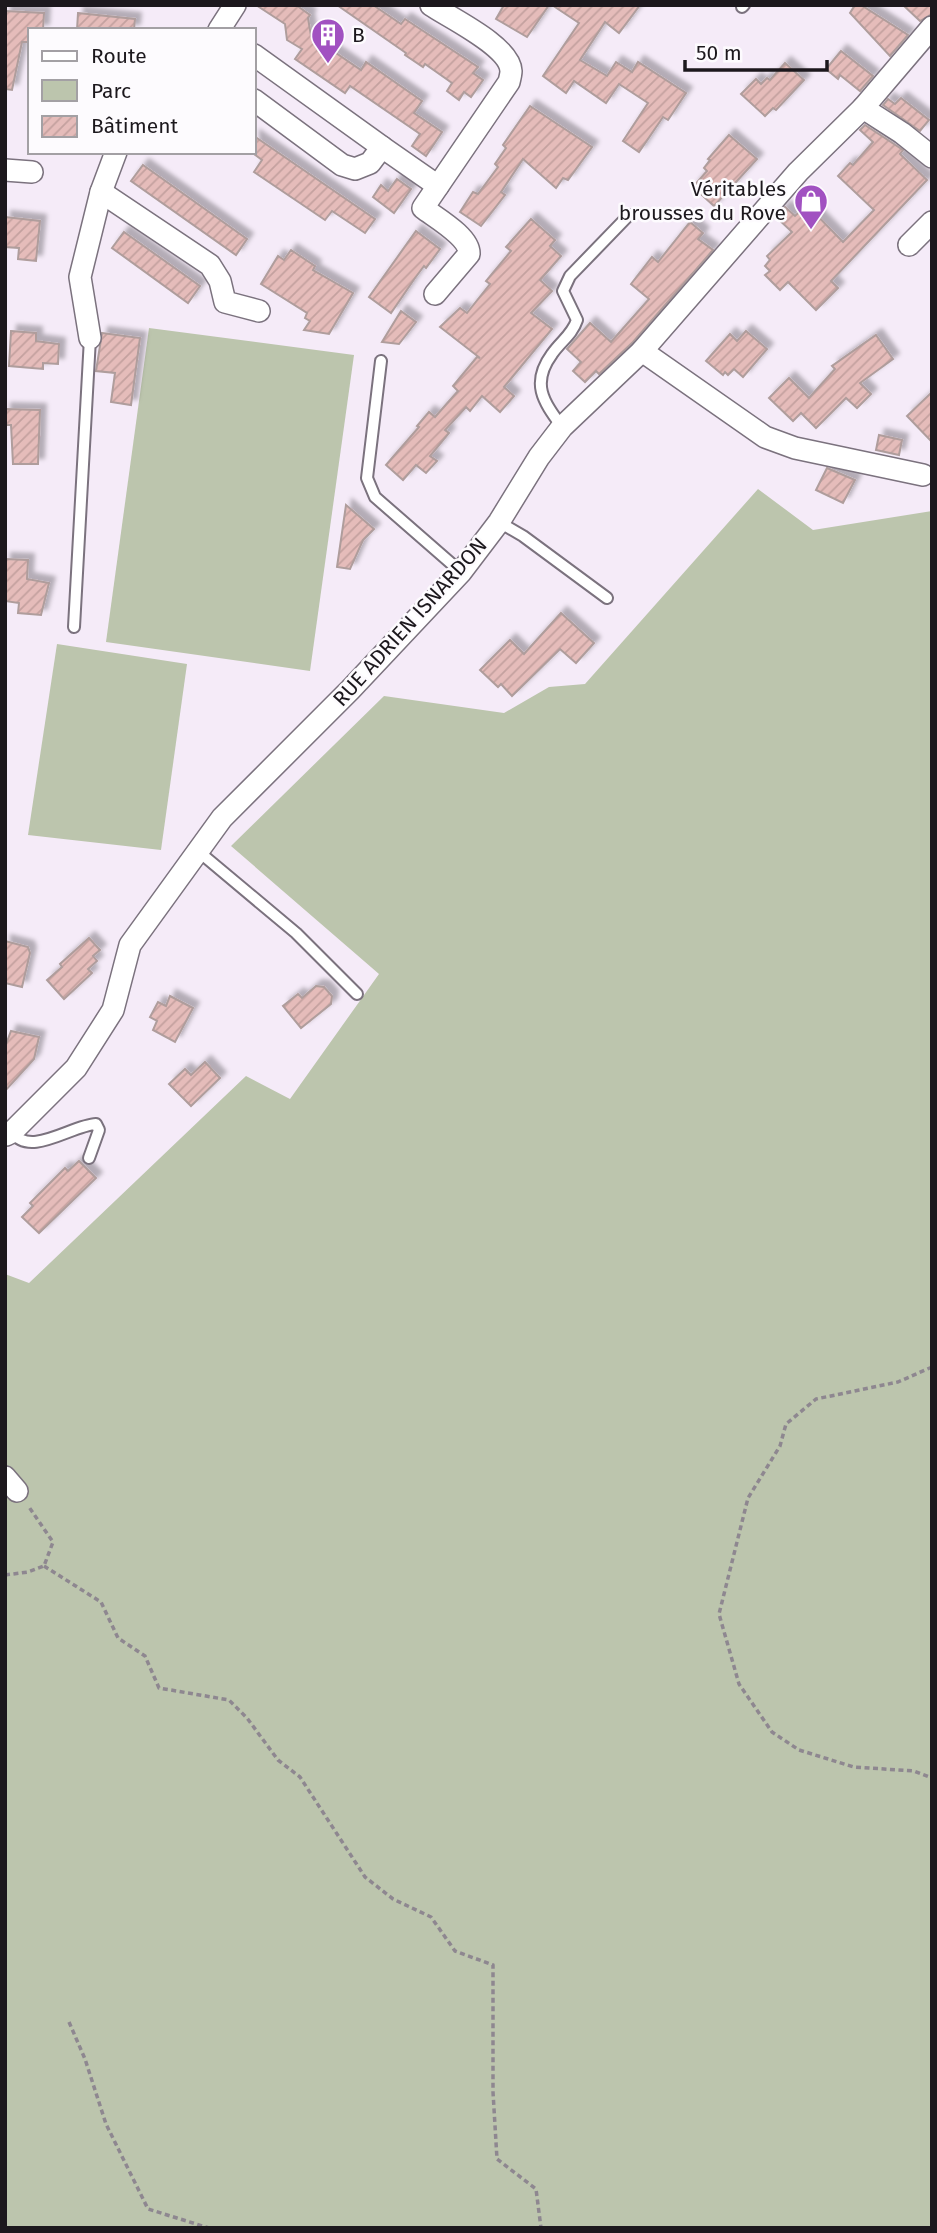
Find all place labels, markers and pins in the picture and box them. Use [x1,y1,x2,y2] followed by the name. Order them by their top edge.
[309,16,347,65] building icon: B
[352,22,365,48] place label: B
[619,176,786,226] place label: Véritables brousses du Rove
[792,182,830,231] shop icon: Véritables brousses du Rove

